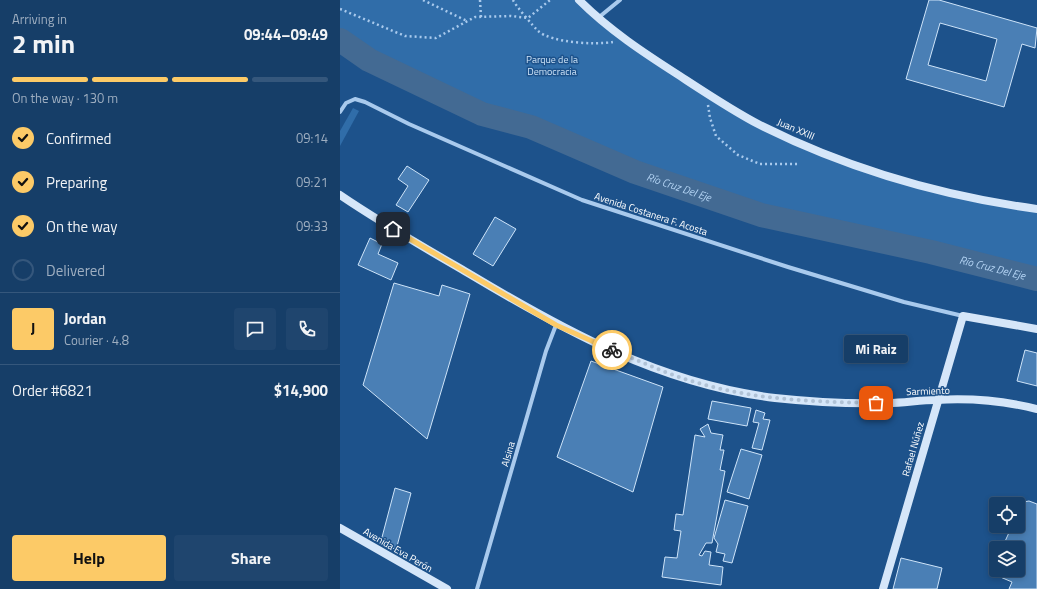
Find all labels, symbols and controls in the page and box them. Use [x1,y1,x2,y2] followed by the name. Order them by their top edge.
[12,9,67,29] text: Arriving in
[244,23,328,46] text: 09:44–09:49
[12,24,75,63] text: 2 min
[526,52,578,79] park label: Parque de la Democracia
[12,88,118,108] text: On the way · 130 m
[775,114,817,144] street label: Juan XXIII
[12,127,34,149] icon: check
[46,127,111,150] text: Confirmed
[296,128,328,148] text: 09:14
[645,169,714,206] water label: Río Cruz Del Eje
[12,171,34,193] icon: check
[46,171,107,194] text: Preparing
[296,172,328,192] text: 09:21
[593,189,709,239] street label: Avenida Costanera F. Acosta
[376,212,410,246] pin
[12,215,34,237] icon: check
[46,215,118,238] text: On the way
[296,216,328,236] text: 09:33
[382,218,404,240] icon: home
[958,252,1028,284] water label: Río Cruz Del Eje
[46,259,105,282] text: Delivered
[64,307,106,330] text: Jordan
[234,308,276,350] button: chat
[286,308,328,350] button: phone
[31,317,35,340] text: J
[64,330,129,350] text: Courier · 4.8
[592,330,632,370] courier
[844,335,908,363] callout: Mi Raiz
[601,339,623,361] icon: bike
[855,339,897,359] text: Mi Raiz
[12,379,93,402] text: Order #6821
[274,379,328,402] text: $14,900
[906,383,950,399] street label: Sarmiento
[859,386,893,420] pin
[865,392,887,414] icon: bag
[898,420,928,478] street label: Rafael Núñez
[497,440,519,468] street label: Alsina
[989,497,1025,577] map controls
[989,497,1025,533] button: locate
[361,524,435,576] street label: Avenida Eva Perón
[12,535,166,581] button: Help
[174,535,328,581] button: Share
[989,541,1025,577] button: layers

